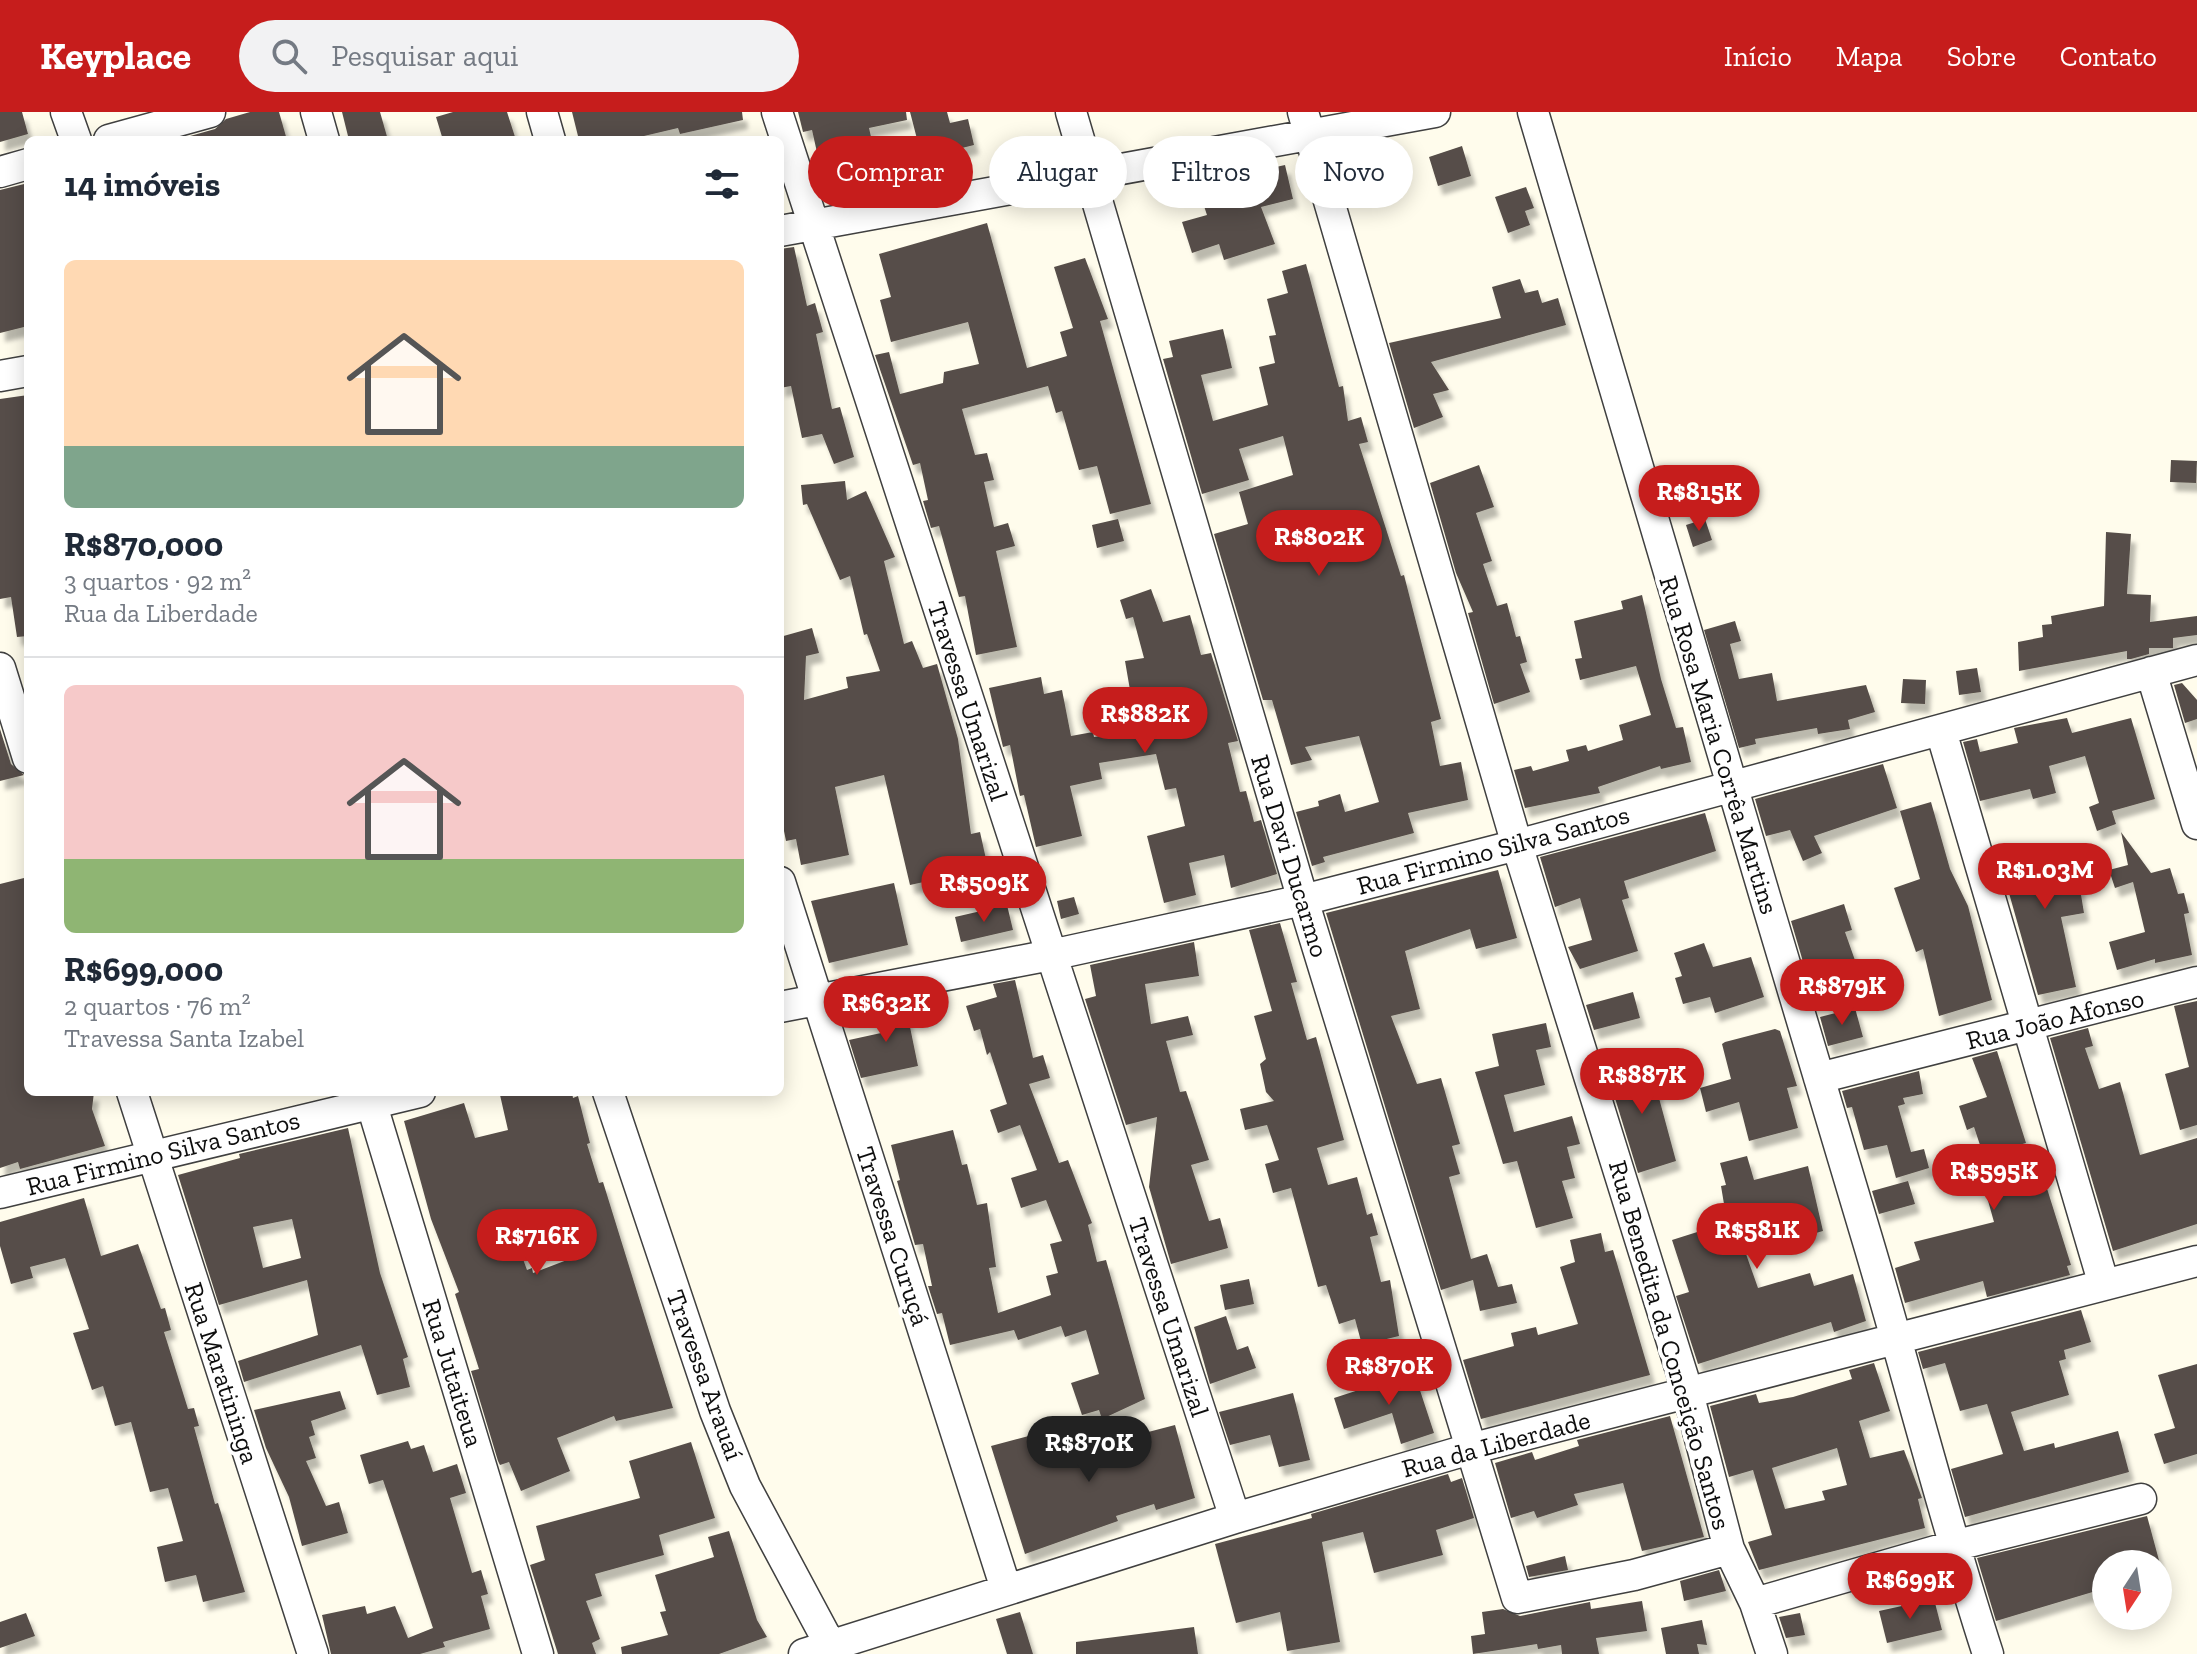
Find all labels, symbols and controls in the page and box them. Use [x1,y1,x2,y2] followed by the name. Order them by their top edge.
[239,20,799,92] search box
[40,33,191,79] text: Keyplace
[267,34,311,78] icon: search
[331,38,519,74] text: Pesquisar aqui
[1724,40,1792,73] text: Início
[1836,40,1903,73] text: Mapa
[1947,40,2016,73] text: Sobre
[2060,40,2157,73] text: Contato
[808,136,973,208] chip: Comprar
[989,136,1127,208] chip: Alugar
[1143,136,1279,208] chip: Filtros
[1295,136,1413,208] chip: Novo
[700,162,744,206] icon: filters
[64,164,220,205] text: 14 imóveis
[332,312,476,456] icon: home
[1634,465,1764,533] pin: R$815K
[1657,475,1741,507] text: R$815K
[1254,510,1384,578] pin: R$802K
[1274,520,1364,552] text: R$802K
[64,524,223,565] text: R$870,000
[64,565,251,597] text: 3 quartos · 92 m²
[1652,572,1786,918] street label: Rua Rosa Maria Corrêa Martins
[64,597,258,629] text: Rua da Liberdade
[921,597,1015,805] street label: Travessa Umarizal
[1080,687,1210,755] pin: R$882K
[1101,697,1189,729] text: R$882K
[332,737,476,881] icon: home
[1244,751,1336,961] street label: Rua Davi Ducarmo
[1353,798,1633,902] street label: Rua Firmino Silva Santos
[1971,843,2119,911] pin: R$1.03M
[1996,853,2094,885] text: R$1.03M
[919,856,1049,924] pin: R$509K
[939,866,1029,898] text: R$509K
[64,949,223,990] text: R$699,000
[1777,959,1907,1027] pin: R$879K
[1798,969,1886,1001] text: R$879K
[821,976,951,1044] pin: R$632K
[1963,981,2147,1057] street label: Rua João Afonso
[842,986,930,1018] text: R$632K
[64,990,251,1022] text: 2 quartos · 76 m²
[64,1022,304,1054] text: Travessa Santa Izabel
[1577,1048,1707,1116] pin: R$887K
[1598,1058,1686,1090] text: R$887K
[23,1104,303,1202] street label: Rua Firmino Silva Santos
[849,1142,937,1330] street label: Travessa Curuçá
[1929,1144,2059,1212] pin: R$595K
[1950,1154,2038,1186] text: R$595K
[1602,1157,1738,1533] street label: Rua Benedita da Conceição Santos
[1692,1203,1822,1271] pin: R$581K
[472,1209,602,1277] pin: R$716K
[1122,1213,1216,1421] street label: Travessa Umarizal
[1715,1213,1799,1245] text: R$581K
[495,1219,579,1251] text: R$716K
[178,1278,266,1468] street label: Rua Maratininga
[659,1285,751,1465] street label: Travessa Arauaí
[415,1295,491,1451] street label: Rua Jutaiteua
[1324,1339,1454,1407] pin: R$870K
[1345,1349,1433,1381] text: R$870K
[1398,1403,1594,1485] street label: Rua da Liberdade
[1024,1416,1154,1484] pin: R$870K
[1045,1426,1133,1458] text: R$870K
[2092,1550,2172,1630] north arrow
[2092,1550,2172,1630] map controls
[1845,1553,1975,1621] pin: R$699K
[1866,1563,1954,1595] text: R$699K

